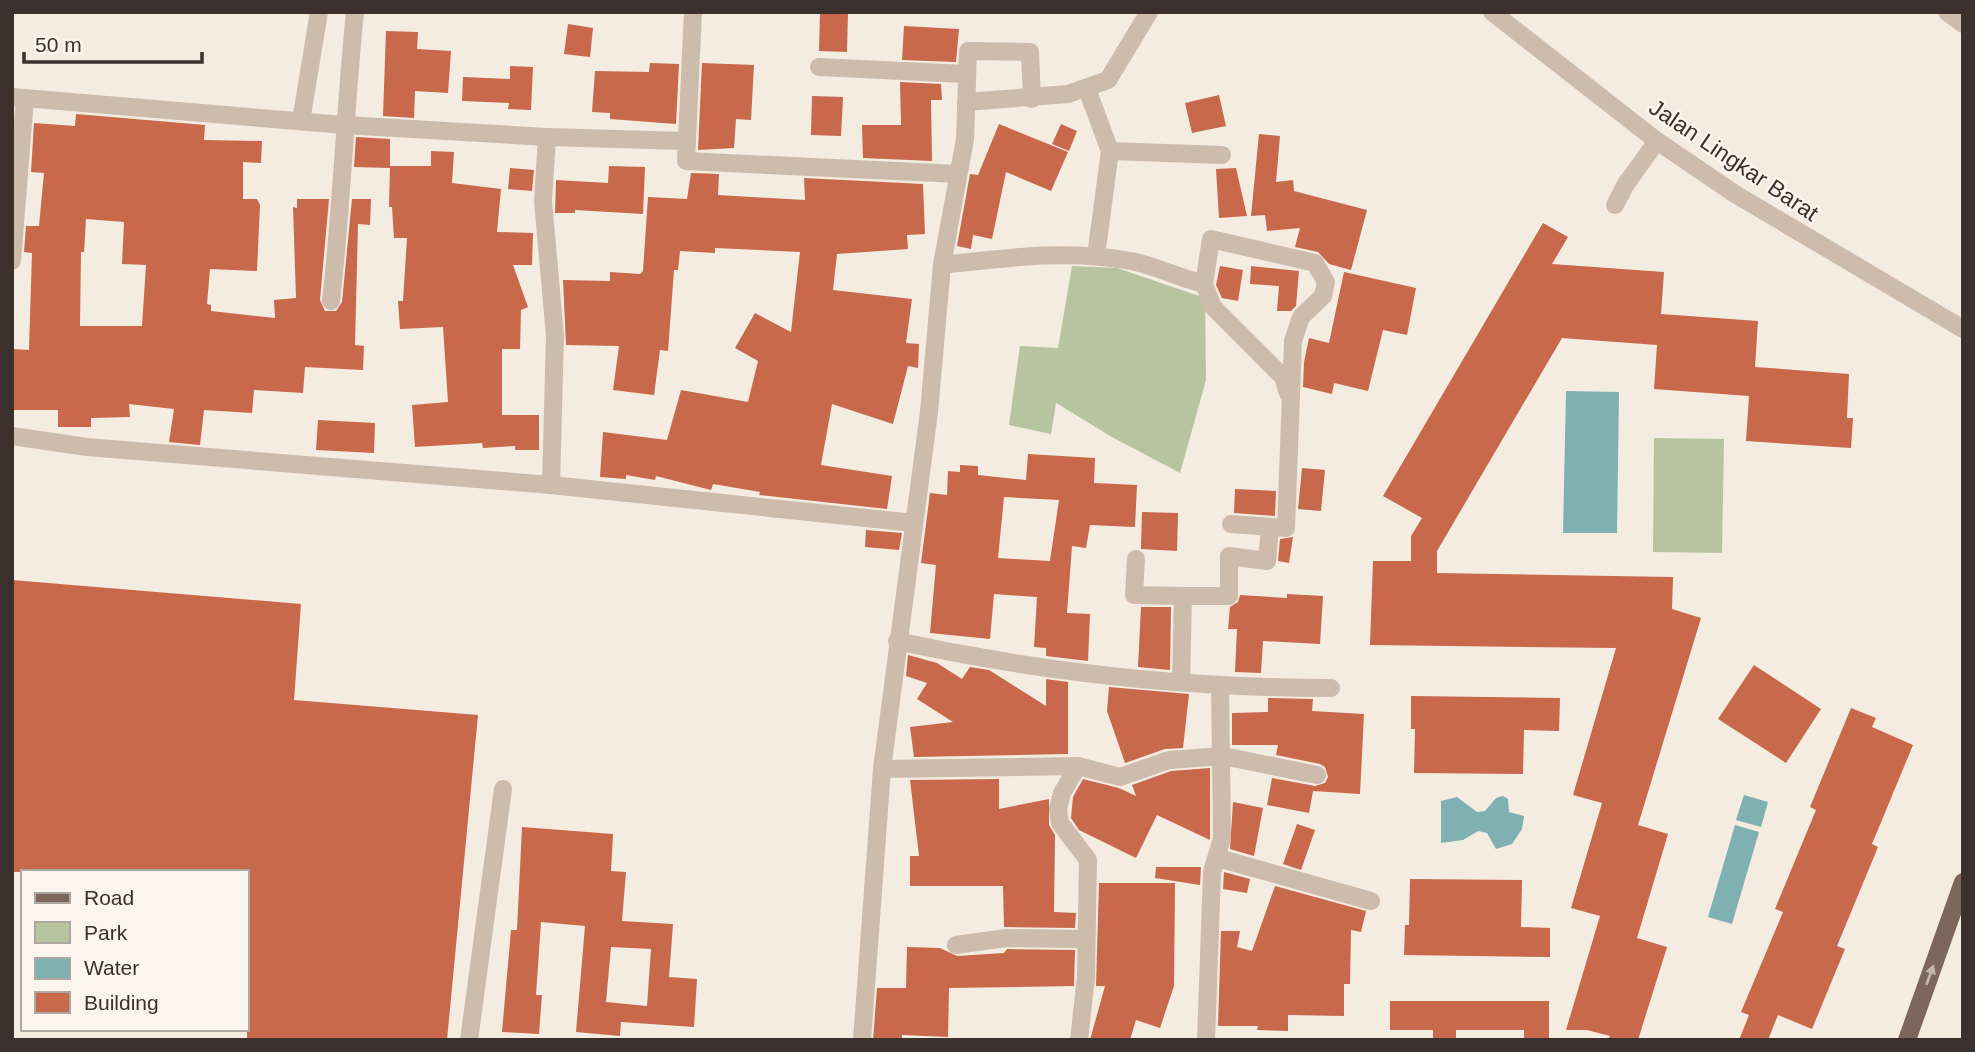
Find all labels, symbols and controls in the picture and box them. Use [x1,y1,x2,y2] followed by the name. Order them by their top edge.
[24,21,203,65] scale bar
[35,33,82,56] text: 50 m
[1645,94,1824,227] street label: Jalan Lingkar Barat
[21,870,248,1031] legend
[84,886,134,909] text: Road
[84,921,128,944] text: Park
[84,956,139,979] text: Water
[1925,965,1936,986] one-way arrow
[84,991,159,1014] text: Building

